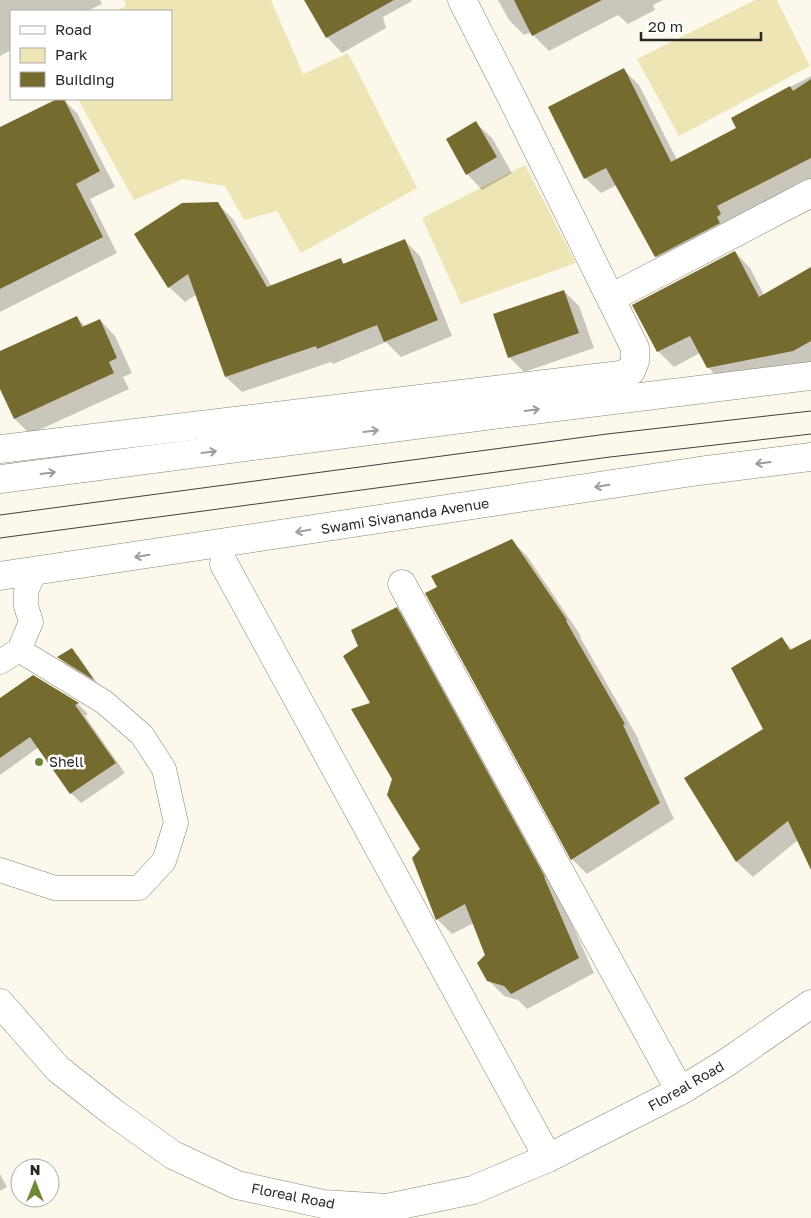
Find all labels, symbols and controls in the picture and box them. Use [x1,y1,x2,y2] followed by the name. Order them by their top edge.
[10,10,172,100] legend
[641,10,761,42] scale bar
[648,17,683,35] text: 20 m
[55,20,92,38] text: Road
[55,45,88,63] text: Park
[55,70,115,88] text: Building
[523,405,539,415] one-way arrow
[362,426,378,436] one-way arrow
[201,447,217,457] one-way arrow
[755,458,771,468] one-way arrow
[40,468,56,478] one-way arrow
[594,481,610,491] one-way arrow
[320,494,490,537] street label: Swami Sivananda Avenue
[295,527,311,537] one-way arrow
[134,551,150,561] one-way arrow
[49,753,84,770] place label: Shell
[33,756,45,768] marker: Shell
[645,1057,727,1114] street label: Floreal Road
[10,1158,60,1208] north arrow
[30,1161,40,1178] text: N
[250,1179,336,1212] street label: Floreal Road

